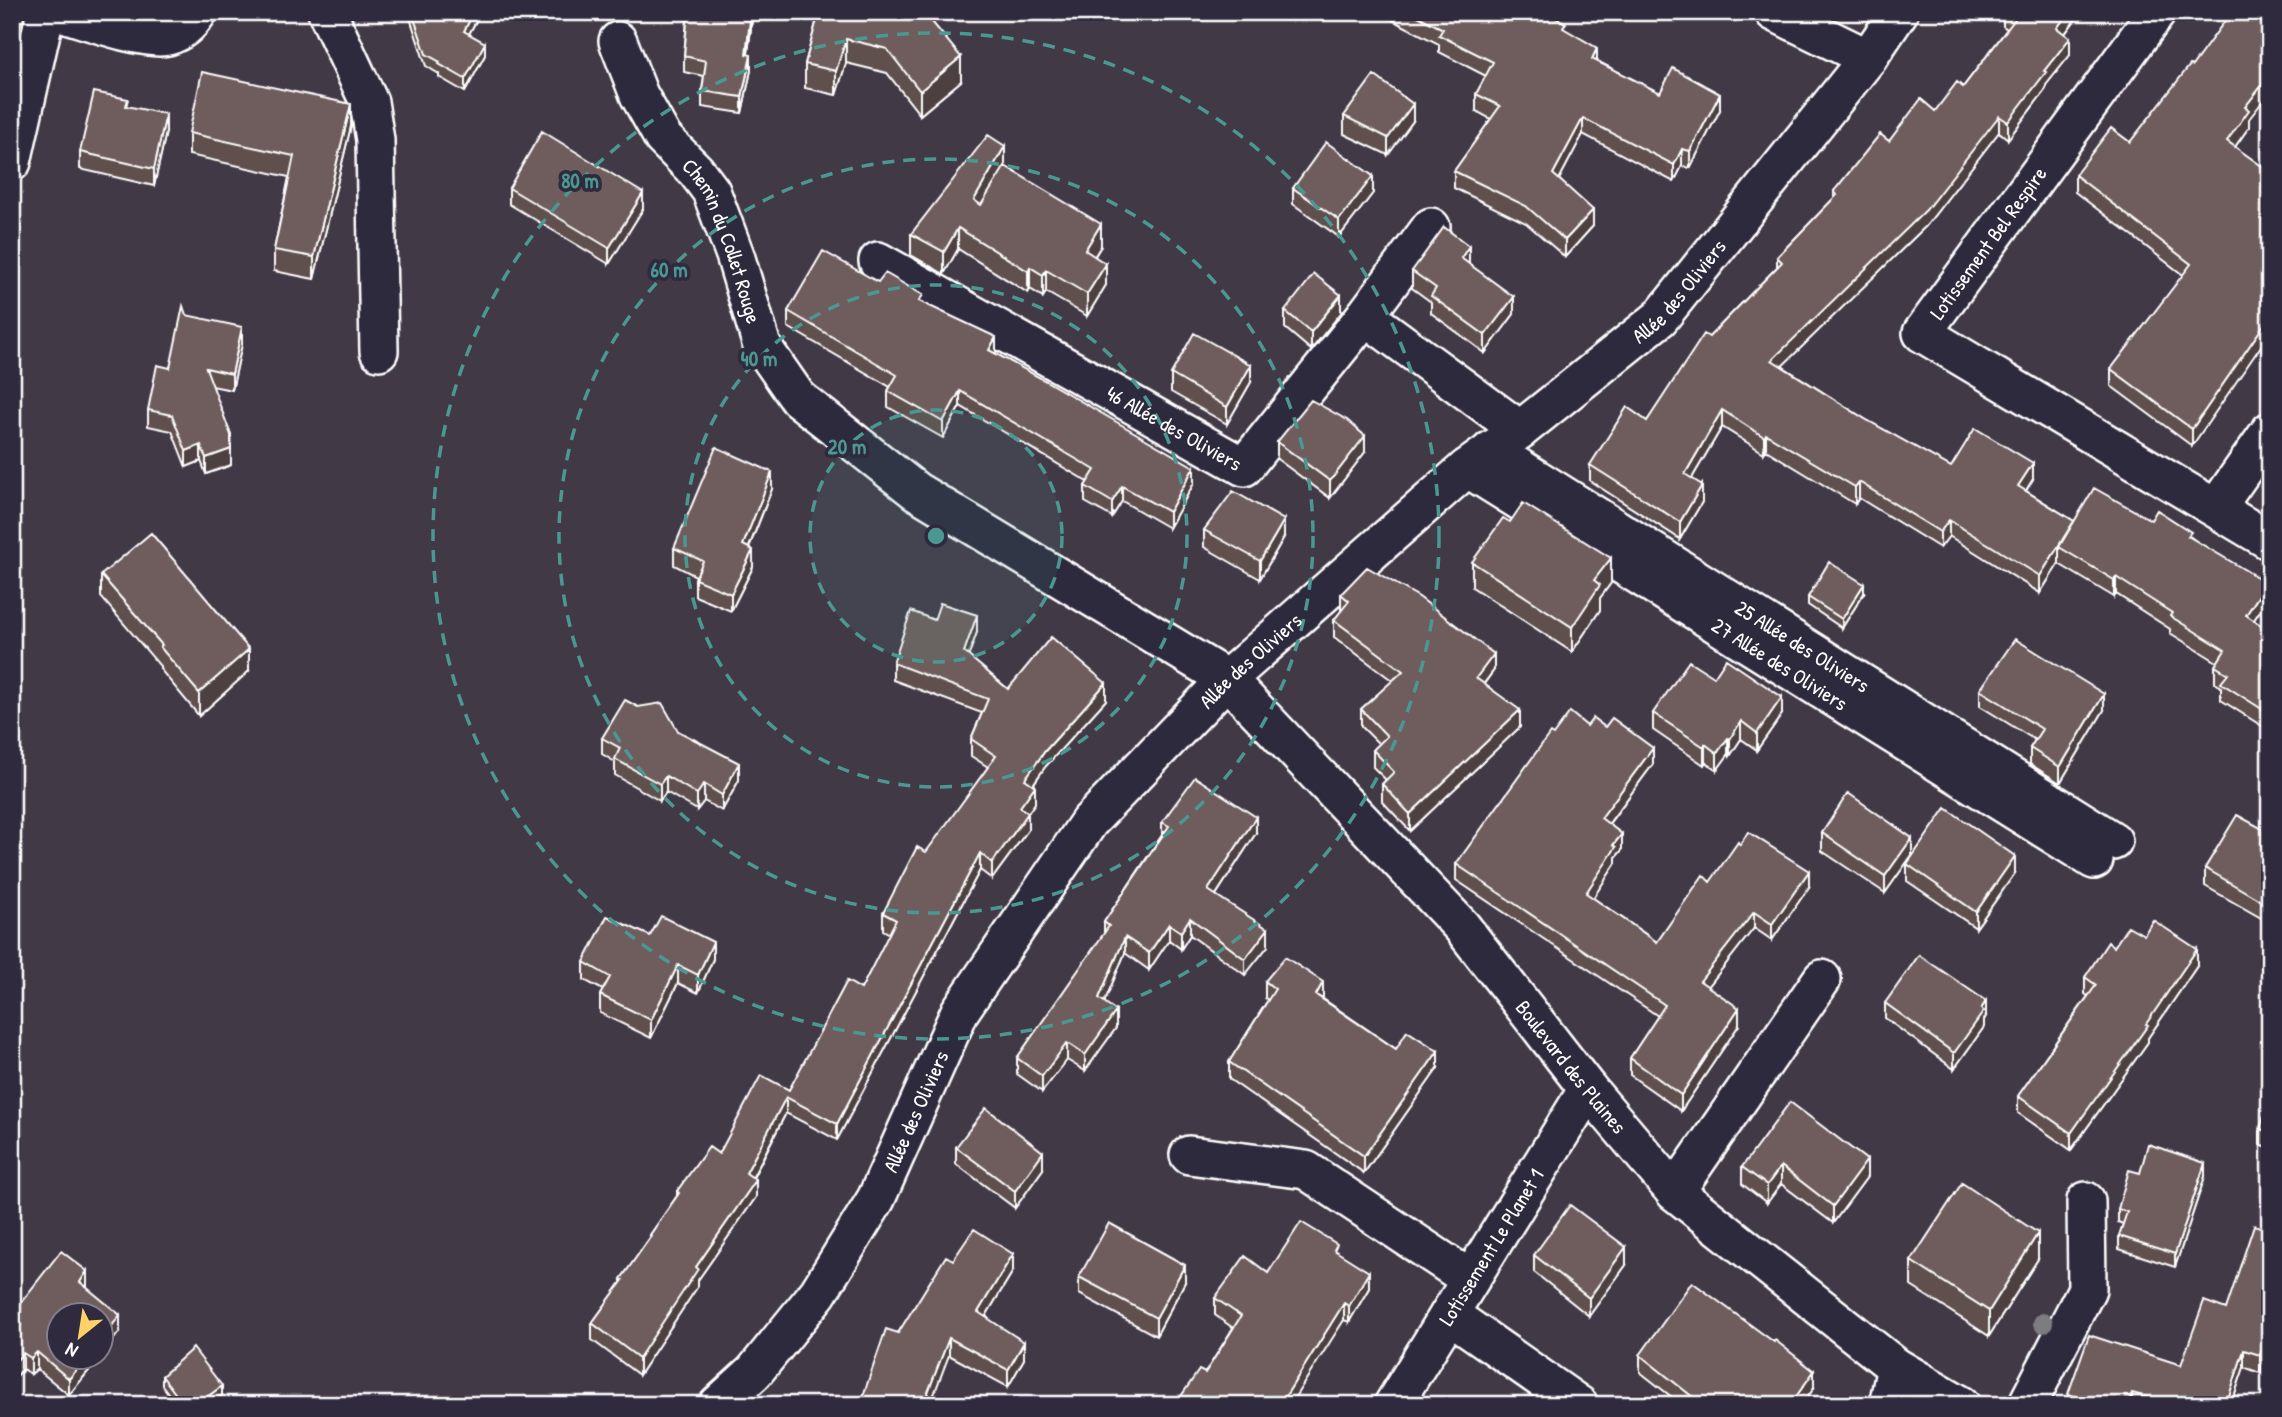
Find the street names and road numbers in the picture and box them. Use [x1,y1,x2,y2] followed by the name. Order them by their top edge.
[676,151,769,327] street label: Chemin du Collet Rouge
[1923,161,2053,325] street label: Lotissement Bel Respire
[1626,233,1732,350] street label: Allée des Oliviers
[1101,378,1247,477] street label: 46 Allée des Oliviers
[1730,593,1875,699] street label: 25 Allée des Oliviers
[1192,606,1308,715] street label: Allée des Oliviers
[1706,610,1853,717] street label: 27 Allée des Oliviers
[1509,994,1634,1139] street label: Boulevard des Plaines
[875,1046,955,1177] street label: Allée des Oliviers
[1431,1163,1550,1331] street label: Lotissement Le Planet 1

